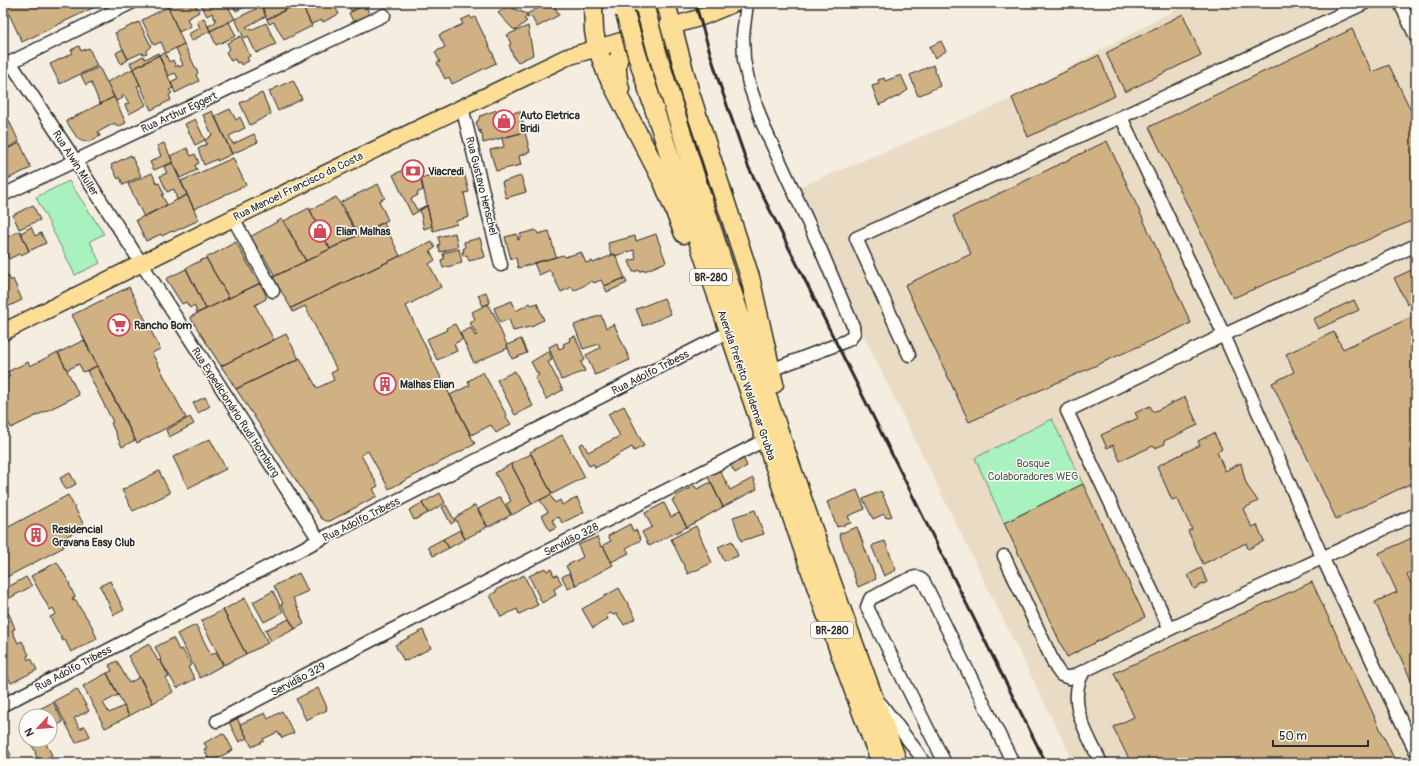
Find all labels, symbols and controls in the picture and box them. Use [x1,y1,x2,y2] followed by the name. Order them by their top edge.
[139,89,220,136] street label: Rua Arthur Eggert
[491,108,517,134] shop icon: Auto Eletrica Bridi
[520,109,580,135] place label: Auto Eletrica Bridi
[50,128,102,198] street label: Rua Alwin Müller
[463,135,500,237] street label: Rua Gustavo Henschel
[231,149,365,224] street label: Rua Manoel Francisco da Costa
[400,158,426,184] bank icon: Viacredi
[428,165,464,178] place label: Viacredi
[307,218,333,244] shop icon: Elian Malhas
[336,225,391,238] place label: Elian Malhas
[690,269,732,285] road number: BR-280
[715,308,778,462] street label: Avenida Prefeito Waldemar Grubba
[106,312,132,338] supermarket icon: Rancho Bom
[134,319,192,332] place label: Rancho Bom
[189,345,283,480] street label: Rua Expedicionário Rudi Hornburg
[610,347,691,397] street label: Rua Adolfo Tribess
[372,371,398,397] building icon: Malhas Elian
[400,378,455,391] place label: Malhas Elian
[988,457,1078,483] park label: Bosque Colaboradores WEG
[321,494,402,544] street label: Rua Adolfo Tribess
[542,520,601,559] street label: Servidão 328
[23,522,49,548] building icon: Residencial Gravana Easy Club
[52,523,136,549] place label: Residencial Gravana Easy Club
[811,622,853,638] road number: BR-280
[33,643,114,694] street label: Rua Adolfo Tribess
[269,659,328,699] street label: Servidão 329
[18,708,58,748] north arrow
[1273,722,1368,748] scale bar
[22,725,37,738] text: N
[1279,729,1307,744] text: 50 m

